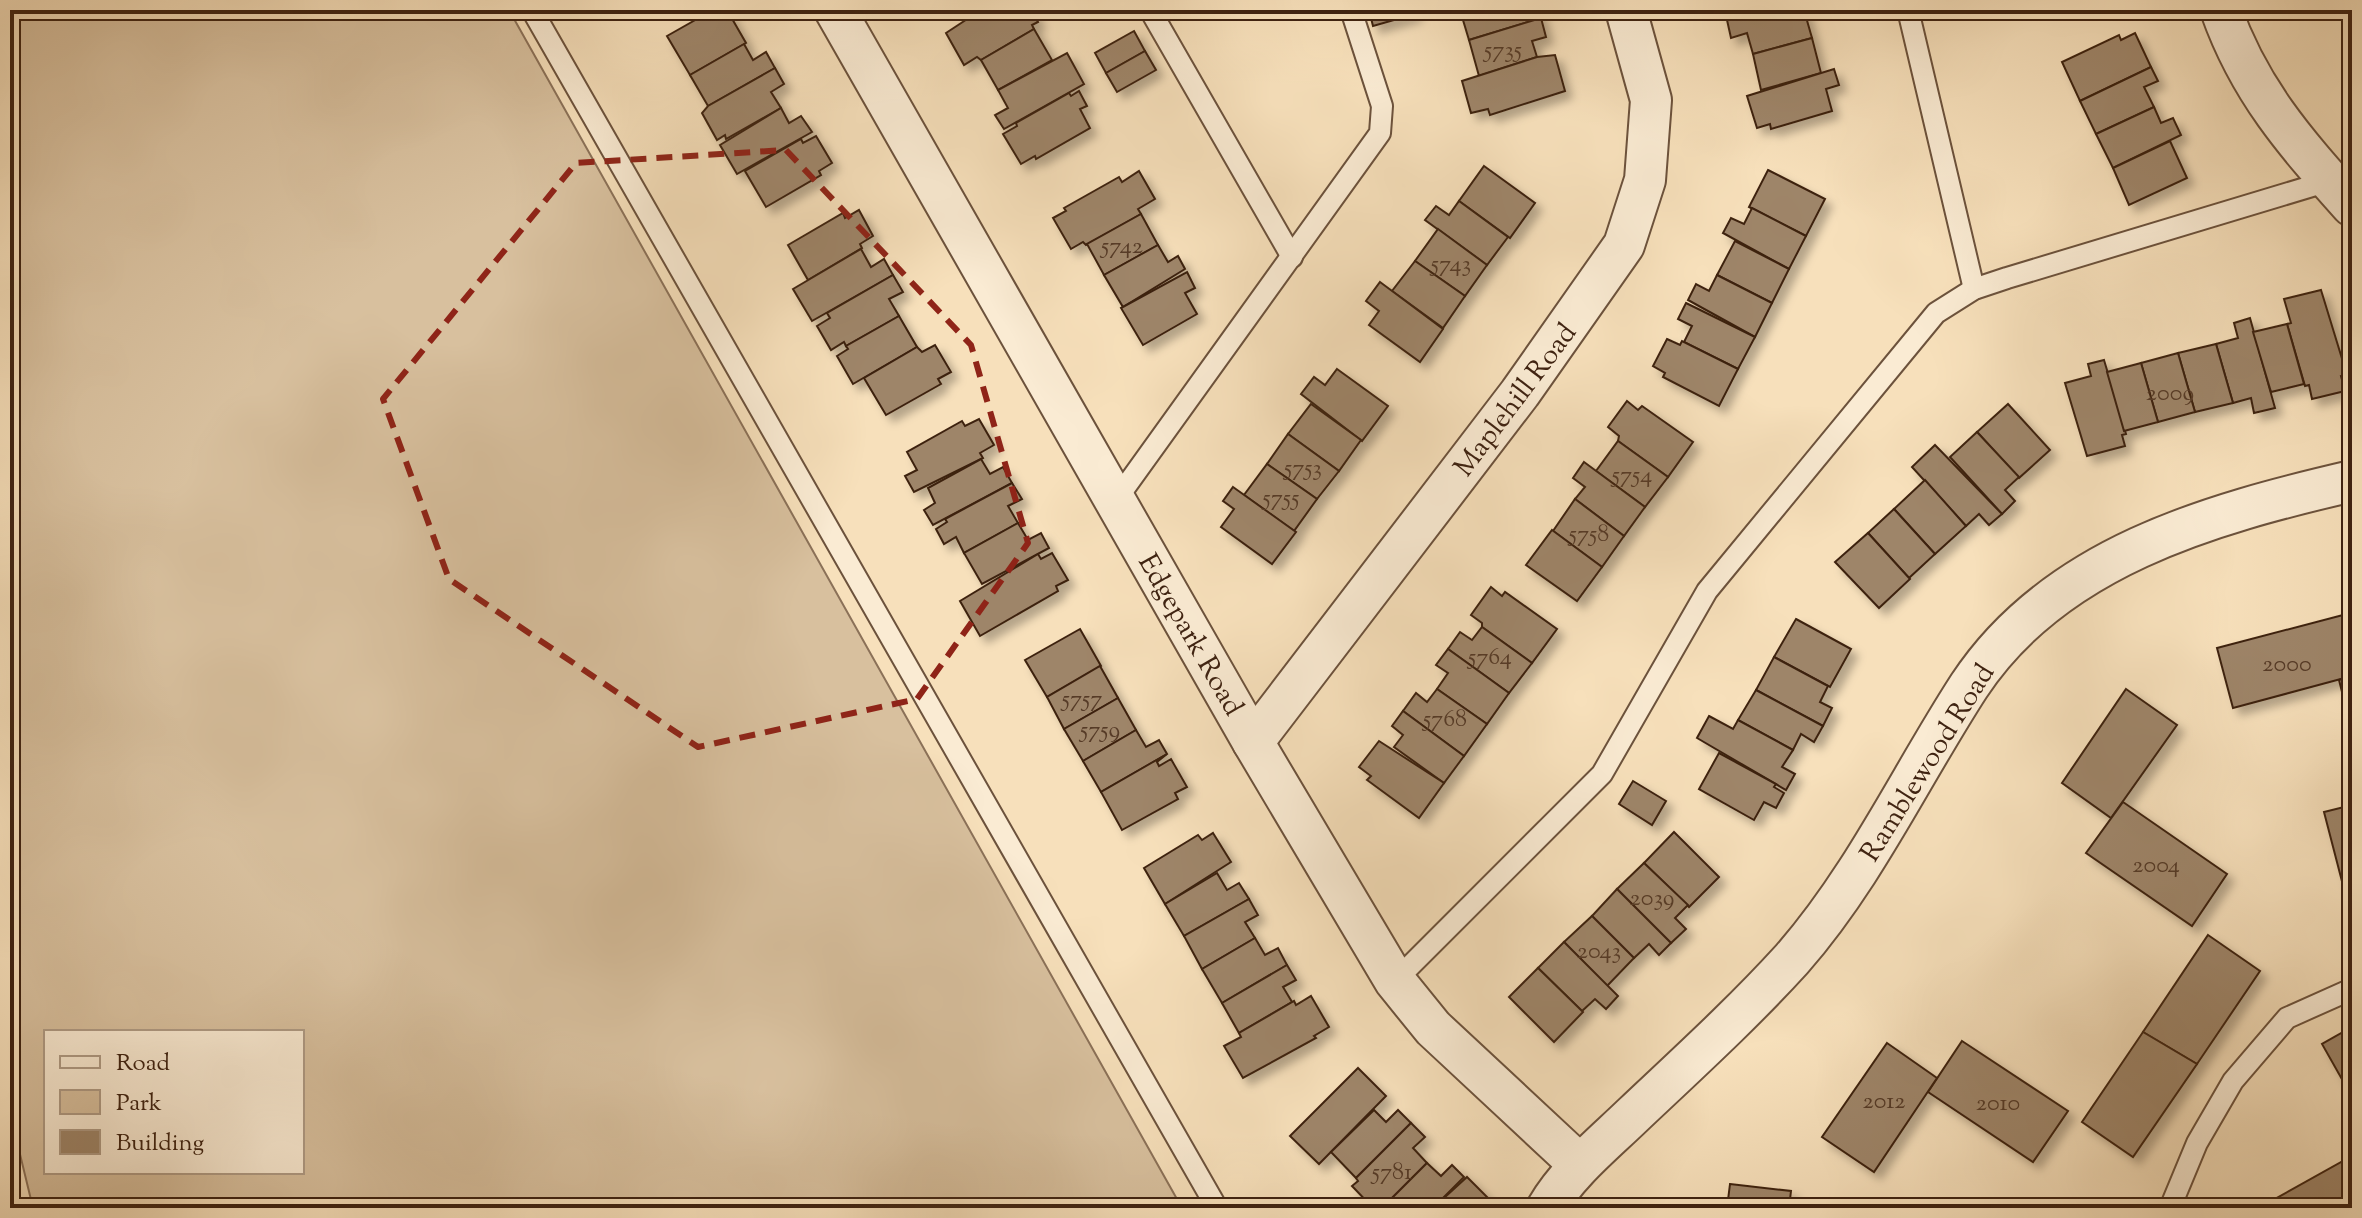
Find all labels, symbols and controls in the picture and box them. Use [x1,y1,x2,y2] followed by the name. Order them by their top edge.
[1482,34,1522,68] house number: 5735
[1099,230,1143,264] house number: 5742
[1429,248,1471,282] house number: 5743
[1445,316,1588,486] street label: Maplehill Road
[2146,377,2194,411] house number: 2009
[1282,452,1322,486] house number: 5753
[1610,459,1652,493] house number: 5754
[1261,482,1299,516] house number: 5755
[1567,518,1609,552] house number: 5758
[1127,547,1252,724] street label: Edgepark Road
[1466,641,1512,675] house number: 5764
[2262,648,2312,682] house number: 2000
[1852,657,2006,870] street label: Ramblewood Road
[1060,683,1102,717] house number: 5757
[1421,703,1467,737] house number: 5768
[1078,714,1120,748] house number: 5759
[2132,849,2180,883] house number: 2004
[1629,882,1675,916] house number: 2039
[1577,935,1621,969] house number: 2043
[44,1030,304,1174] legend
[116,1047,170,1081] text: Road
[1862,1085,1906,1119] house number: 2012
[116,1087,162,1121] text: Park
[1976,1087,2020,1121] house number: 2010
[116,1127,205,1161] text: Building
[1370,1156,1412,1190] house number: 5781

